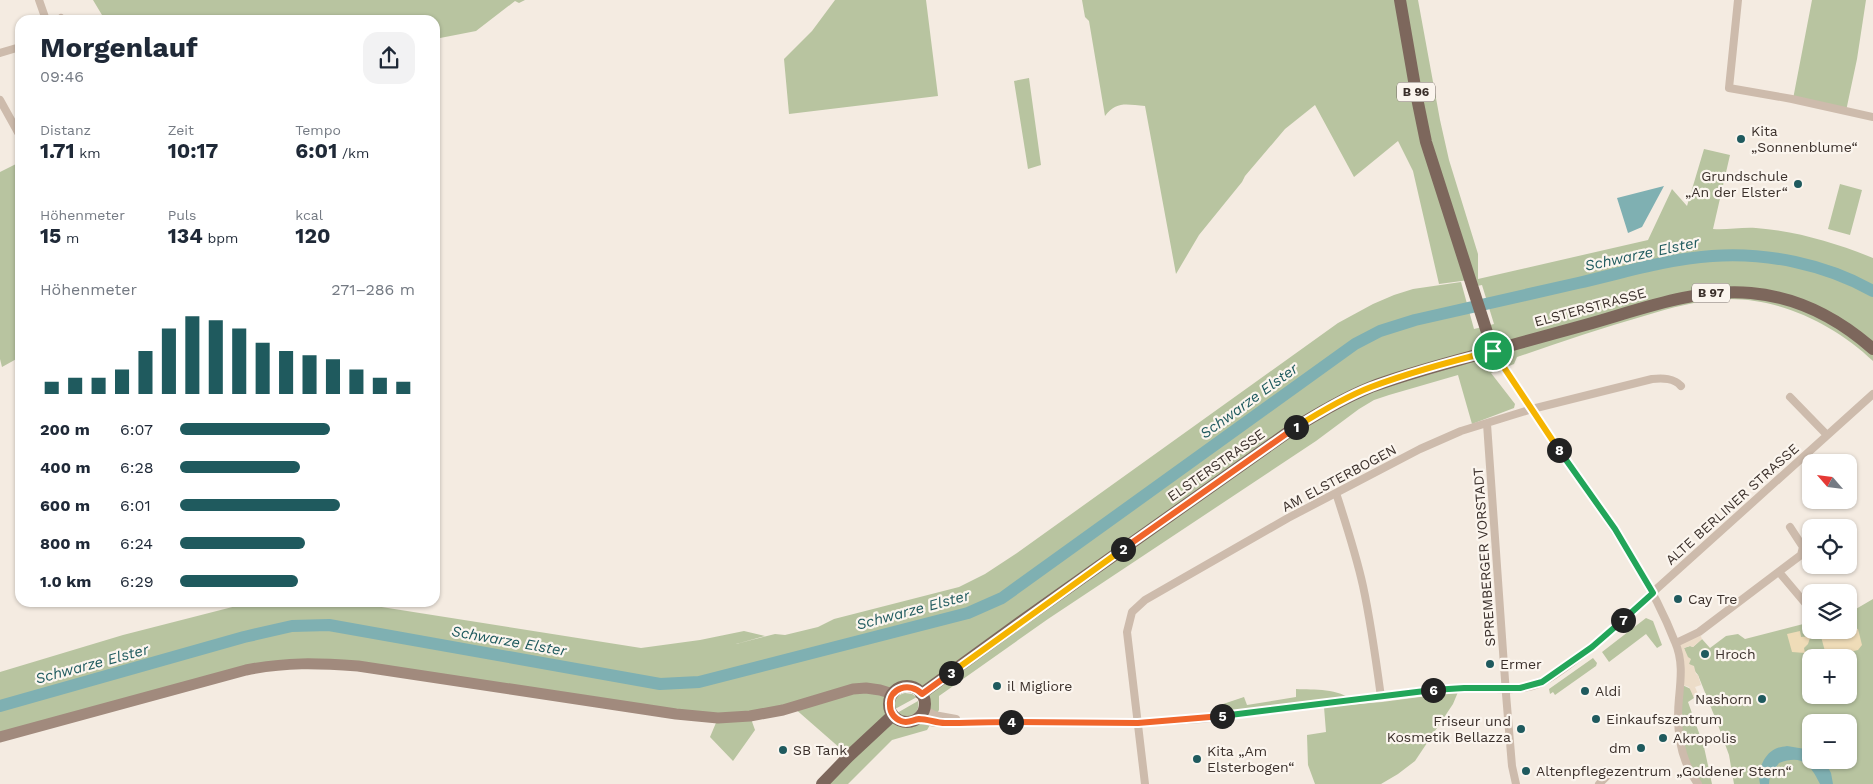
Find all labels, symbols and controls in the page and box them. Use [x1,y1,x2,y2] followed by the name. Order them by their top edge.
[40,31,198,64] text: Morgenlauf
[363,32,415,84] button: share
[40,67,84,86] text: 09:46
[1397,82,1435,101] road number: B 96
[40,122,91,138] text: Distanz
[168,122,194,138] text: Zeit
[295,122,341,138] text: Tempo
[1751,123,1858,155] place label: Kita „Sonnenblume“
[1735,133,1747,145] marker: Kita „Sonnenblume“
[40,138,75,163] text: 1.71
[168,138,218,163] text: 10:17
[295,138,337,163] text: 6:01
[75,145,101,161] text: km
[337,145,369,161] text: /km
[1685,168,1788,200] place label: Grundschule „An der Elster“
[1792,178,1804,190] marker: Grundschule „An der Elster“
[40,207,125,223] text: Höhenmeter
[168,207,197,223] text: Puls
[295,207,323,223] text: kcal
[40,223,61,248] text: 15
[168,223,203,248] text: 134
[295,223,330,248] text: 120
[61,230,79,246] text: m
[203,230,238,246] text: bpm
[1583,233,1702,275] water label: Schwarze Elster
[40,280,137,299] text: Höhenmeter
[331,280,415,299] text: 271–286 m
[1532,284,1648,330] street label: ELSTERSTRASSE
[1692,284,1730,302] road number: B 97
[1472,330,1514,372] pin
[1479,337,1507,365] icon: arrive
[1197,359,1302,442] water label: Schwarze Elster
[1284,414,1308,440] pin: 1
[1293,419,1300,435] text: 1
[40,420,90,439] text: 200 m
[120,420,153,439] text: 6:07
[1164,425,1268,505] street label: ELSTERSTRASSE
[1546,438,1572,462] pin: 8
[1662,440,1802,568] street label: ALTE BERLINER STRASSE
[1279,441,1399,515] street label: AM ELSTERBOGEN
[1555,442,1564,458] text: 8
[1802,454,1858,509] north arrow
[1802,454,1857,769] map controls
[40,458,91,477] text: 400 m
[120,458,154,477] text: 6:28
[1470,466,1498,647] street label: SPREMBERGER VORSTADT
[40,496,90,515] text: 600 m
[120,496,151,515] text: 6:01
[1802,519,1857,574] button: locate
[40,534,90,553] text: 800 m
[120,534,153,553] text: 6:24
[1110,536,1136,562] pin: 2
[1119,541,1128,557] text: 2
[40,572,91,591] text: 1.0 km
[120,572,154,591] text: 6:29
[1802,584,1857,639] button: layers
[854,586,973,634] water label: Schwarze Elster
[1688,591,1737,607] place label: Cay Tre
[1672,593,1684,605] marker: Cay Tre
[1610,608,1636,632] pin: 7
[1619,612,1628,628] text: 7
[450,622,569,660] water label: Schwarze Elster
[33,640,152,688] water label: Schwarze Elster
[1715,646,1756,662] place label: Hroch
[1699,648,1711,660] marker: Hroch
[1802,649,1857,704] button: +
[1500,656,1542,672] place label: Ermer
[1484,658,1496,670] marker: Ermer
[938,660,964,686] pin: 3
[947,665,956,681] text: 3
[1007,678,1072,694] place label: il Migliore
[1420,678,1446,702] pin: 6
[991,680,1003,692] marker: il Migliore
[1429,682,1438,698] text: 6
[1595,683,1621,699] place label: Aldi
[1579,685,1591,697] marker: Aldi
[1695,691,1752,707] place label: Nashorn
[1756,693,1768,705] marker: Nashorn
[1210,704,1234,728] pin: 5
[1218,708,1227,724] text: 5
[998,710,1024,734] pin: 4
[1606,711,1722,727] place label: Einkaufszentrum
[1387,713,1511,745] place label: Friseur und Kosmetik Bellazza
[1590,713,1602,725] marker: Einkaufszentrum
[1007,714,1016,730] text: 4
[1802,714,1857,769] button: −
[1515,723,1527,735] marker: Friseur und Kosmetik Bellazza
[1673,730,1737,746] place label: Akropolis
[1657,732,1669,744] marker: Akropolis
[1609,740,1631,756] place label: dm
[793,742,847,758] place label: SB Tank
[1635,742,1647,754] marker: dm
[1207,743,1294,775] place label: Kita „Am Elsterbogen“
[777,744,789,756] marker: SB Tank
[1191,753,1203,765] marker: Kita „Am Elsterbogen“
[1536,763,1792,779] place label: Altenpflegezentrum „Goldener Stern“
[1520,765,1532,777] marker: Altenpflegezentrum „Goldener Stern“

